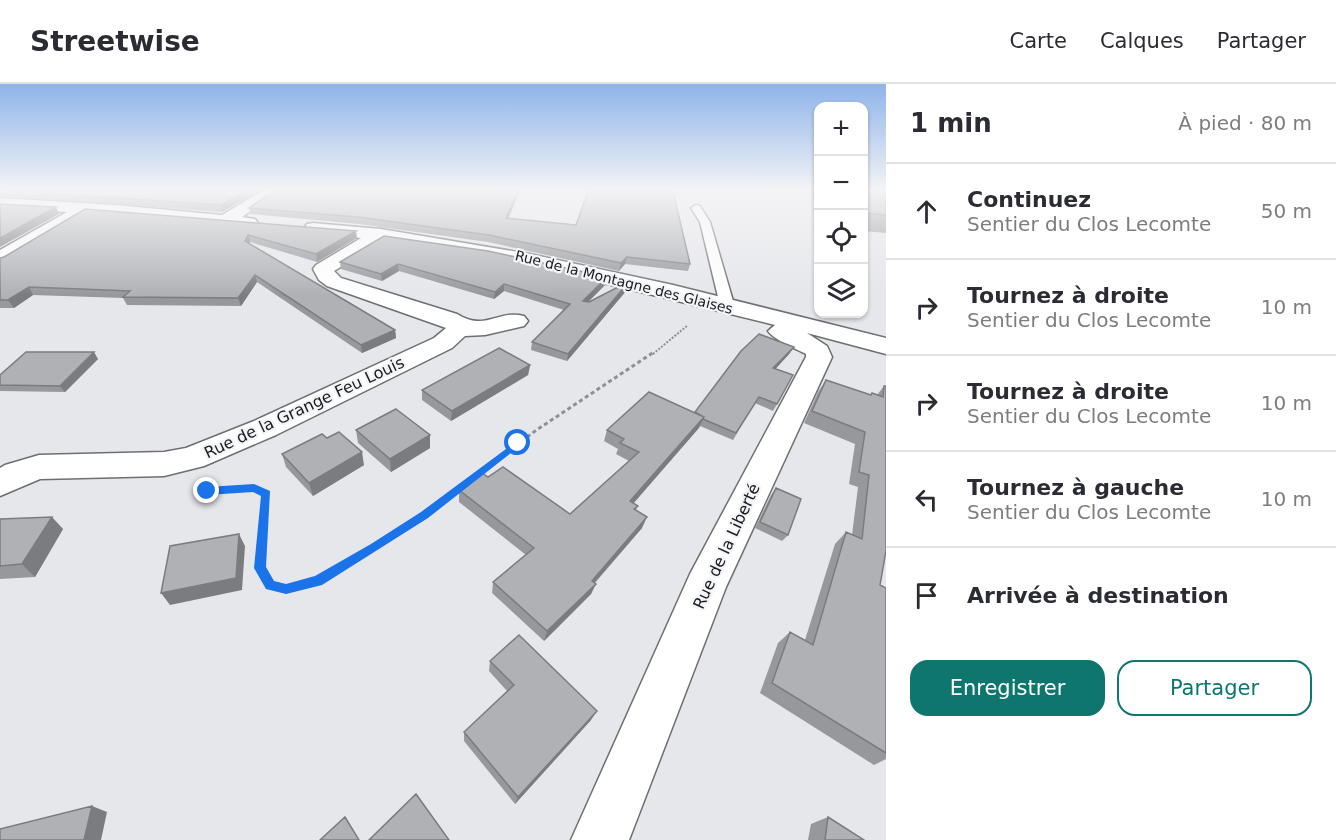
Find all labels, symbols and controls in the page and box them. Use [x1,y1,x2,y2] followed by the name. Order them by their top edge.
[30,25,200,58] text: Streetwise
[1010,29,1067,53] text: Carte
[1100,29,1184,53] text: Calques
[1217,29,1306,53] text: Partager
[814,102,868,318] map controls
[814,102,868,156] button: +
[910,108,992,138] text: 1 min
[1178,111,1312,135] text: À pied · 80 m
[814,156,868,210] button: −
[967,187,1091,212] text: Continuez
[910,195,943,228] icon: ahead
[1261,199,1312,223] text: 50 m
[814,210,868,264] button: locate
[967,212,1211,236] text: Sentier du Clos Lecomte
[513,247,735,317] street label: Rue de la Montagne des Glaises
[814,264,868,318] button: layers
[967,283,1169,308] text: Tournez à droite
[910,291,943,324] icon: right
[1261,295,1312,319] text: 10 m
[967,308,1211,332] text: Sentier du Clos Lecomte
[201,353,407,462] street label: Rue de la Grange Feu Louis
[967,379,1169,404] text: Tournez à droite
[910,387,943,420] icon: right
[1261,391,1312,415] text: 10 m
[967,404,1211,428] text: Sentier du Clos Lecomte
[504,429,530,455] route start
[967,475,1184,500] text: Tournez à gauche
[193,477,219,503] route end
[689,481,764,612] street label: Rue de la Liberté
[910,483,943,516] icon: left
[1261,487,1312,511] text: 10 m
[967,500,1211,524] text: Sentier du Clos Lecomte
[910,579,943,612] icon: arrive
[967,583,1229,608] text: Arrivée à destination
[910,660,1105,716] button: Enregistrer
[1117,660,1312,716] button: Partager

